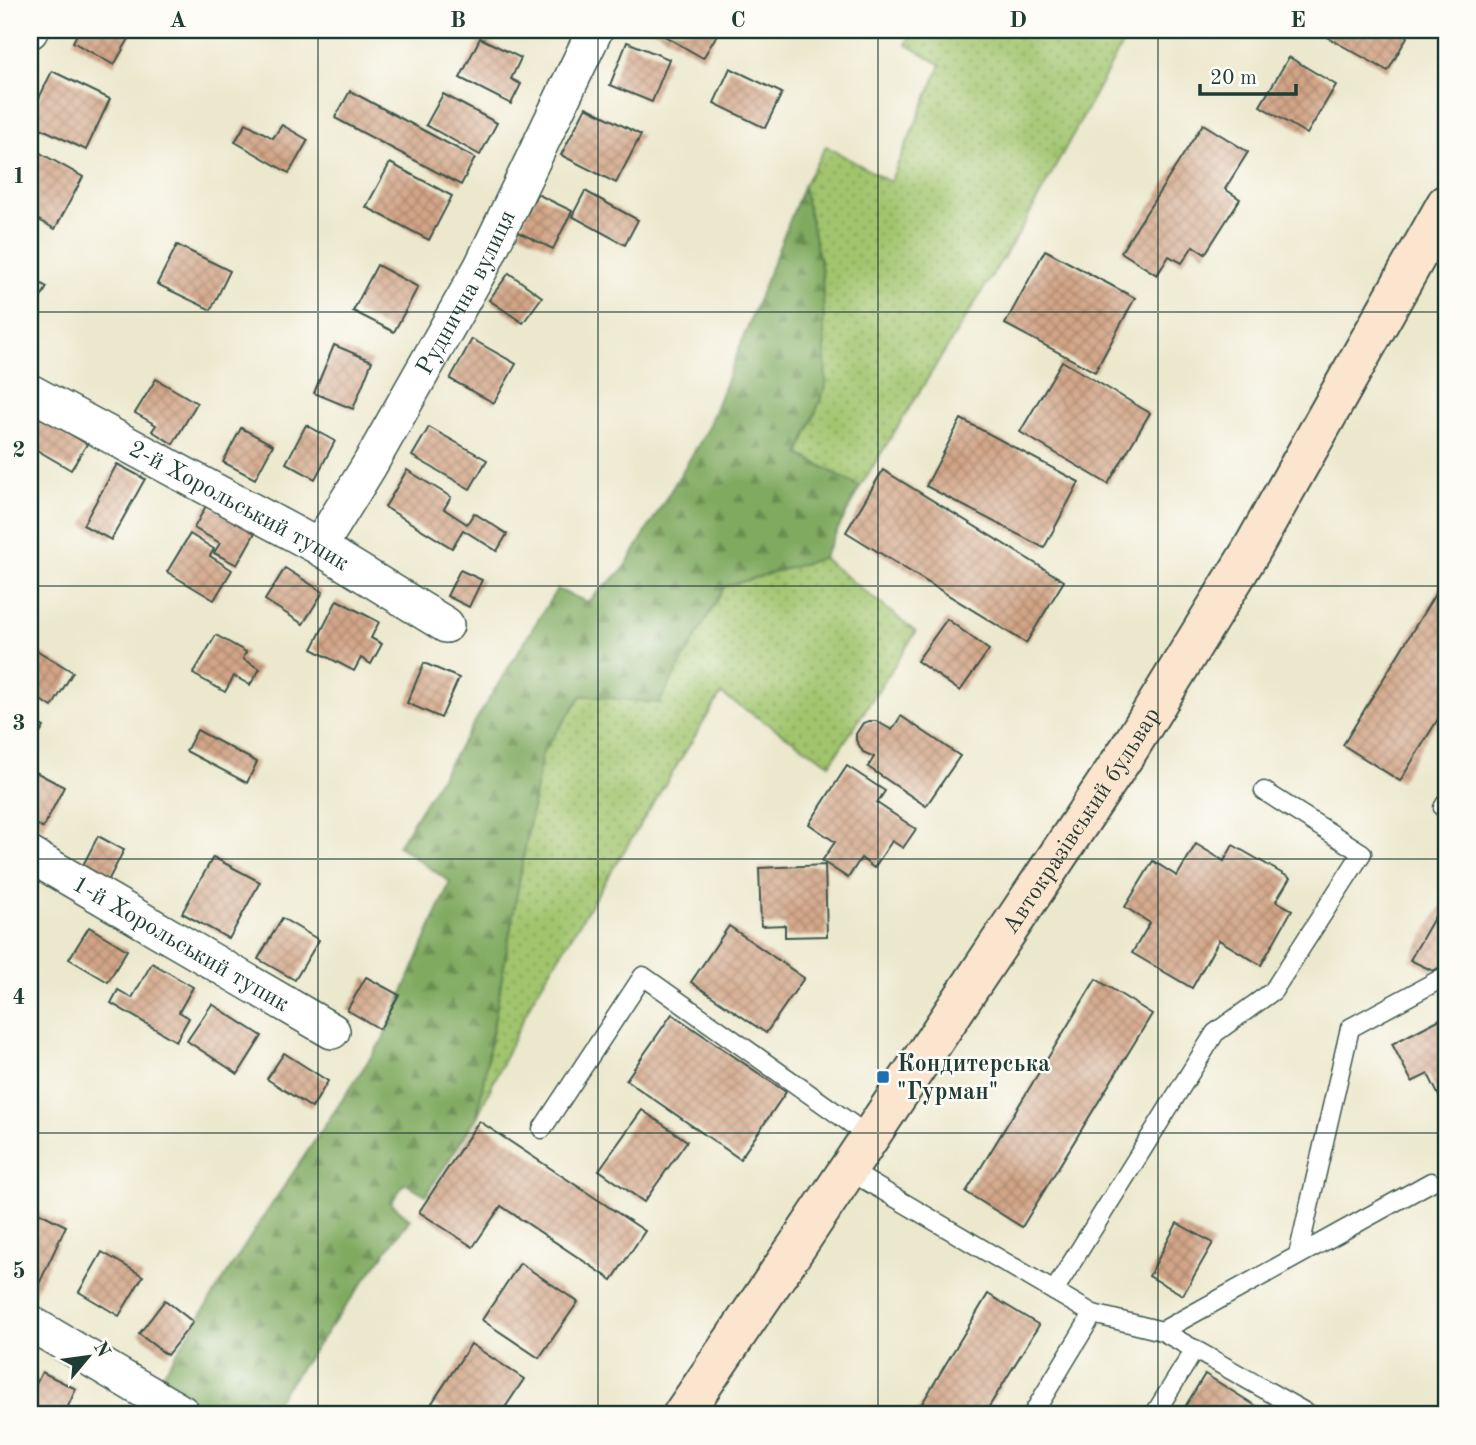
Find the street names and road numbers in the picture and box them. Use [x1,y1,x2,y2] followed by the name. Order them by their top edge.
[413,207,521,380] street label: Руднична вулиця
[124,437,353,576] street label: 2-й Хорольський тупик
[999,704,1165,939] street label: Автокразівський бульвар
[68,872,293,1017] street label: 1-й Хорольський тупик

